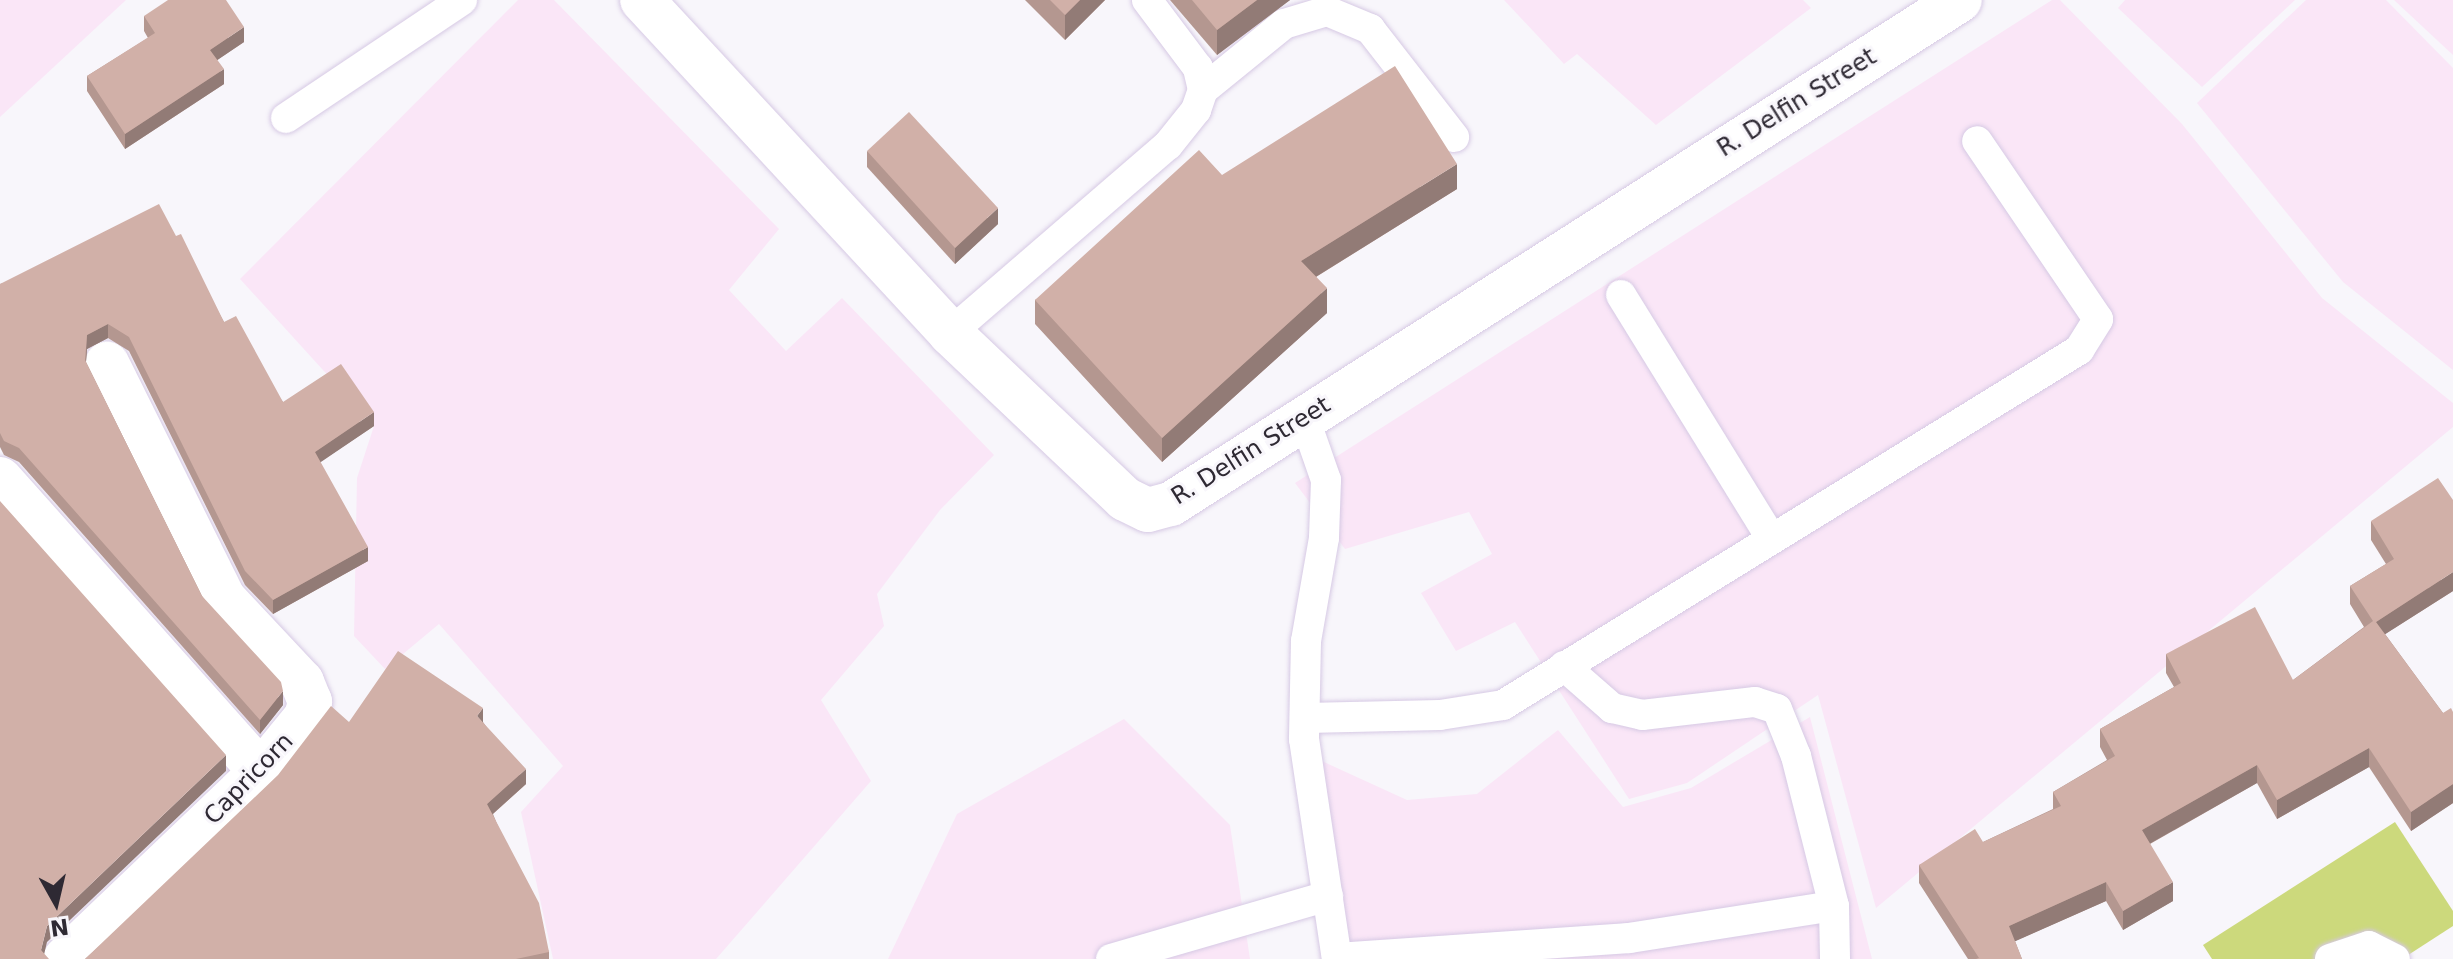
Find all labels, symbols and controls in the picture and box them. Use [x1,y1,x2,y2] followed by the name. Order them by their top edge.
[1712,43,1882,163] street label: R. Delfin Street
[1166,391,1336,511] street label: R. Delfin Street
[198,727,300,831] street label: Capricorn
[16,863,96,943] north arrow
[49,914,70,941] text: N

